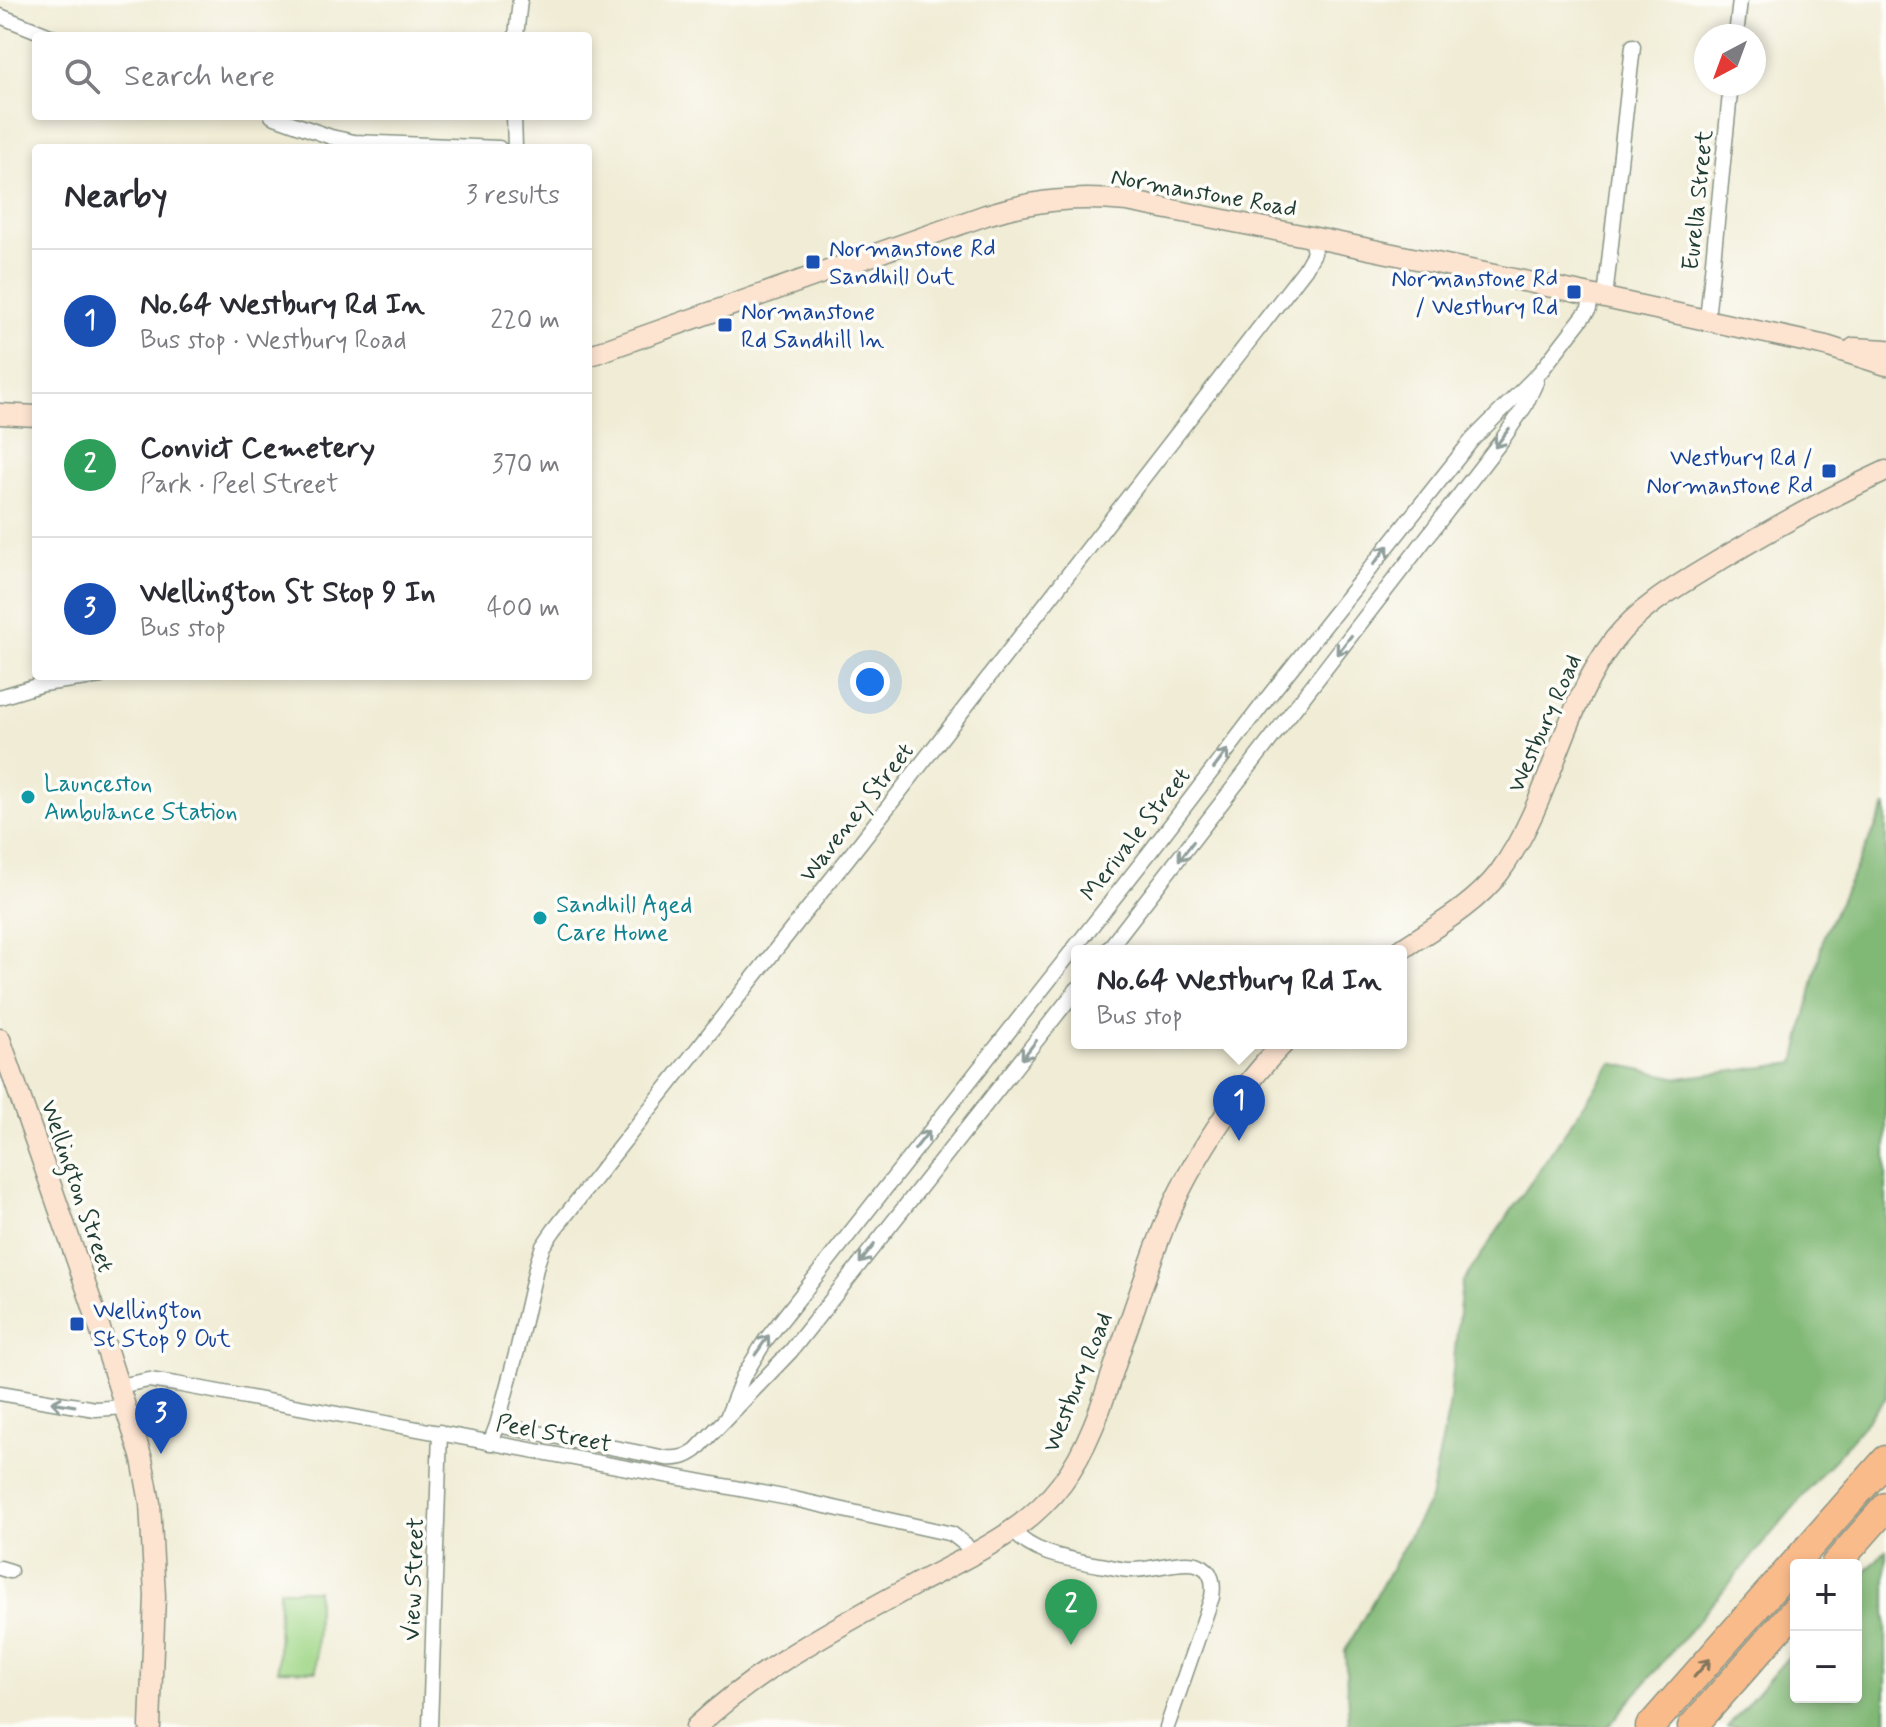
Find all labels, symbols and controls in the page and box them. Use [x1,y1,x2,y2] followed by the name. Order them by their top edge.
[1694,24,1766,96] north arrow
[32,32,592,120] search box
[60,54,104,98] icon: search
[124,57,275,96] text: Search here
[1676,128,1721,272] street label: Eurella Street
[1108,162,1299,225] street label: Normanstone Road
[64,174,168,219] text: Nearby
[466,179,560,213] text: 3 results
[829,234,996,293] place label: Normanstone Rd Sandhill Out
[804,253,822,271] marker: Normanstone Rd Sandhill Out
[1391,264,1558,323] place label: Normanstone Rd / Westbury Rd
[1565,283,1583,301] marker: Normanstone Rd / Westbury Rd
[140,285,425,324] text: No.64 Westbury Rd In
[741,297,884,356] place label: Normanstone Rd Sandhill In
[84,304,96,338] text: 1
[490,304,560,338] text: 220 m
[716,316,734,334] marker: Normanstone Rd Sandhill In
[140,324,407,358] text: Bus stop · Westbury Road
[1494,427,1511,449] one-way arrow
[140,429,375,468] text: Convict Cemetery
[1646,443,1813,502] place label: Westbury Rd / Normanstone Rd
[84,448,96,482] text: 2
[492,448,560,482] text: 370 m
[1820,462,1838,480] marker: Westbury Rd / Normanstone Rd
[140,468,339,502] text: Park · Peel Street
[1372,545,1390,566] one-way arrow
[140,573,436,612] text: Wellington St Stop 9 In
[84,592,96,626] text: 3
[487,592,560,626] text: 400 m
[140,612,226,646] text: Bus stop
[1336,634,1353,655] one-way arrow
[1501,650,1590,798] street label: Westbury Road
[850,662,890,702] your location
[793,737,921,889] street label: Waveney Street
[1212,749,1229,771] one-way arrow
[1074,762,1198,908] street label: Merivale Street
[44,769,238,828] place label: Launceston Ambulance Station
[19,788,37,806] marker: Launceston Ambulance Station
[1177,840,1194,861] one-way arrow
[556,890,692,949] place label: Sandhill Aged Care Home
[531,909,549,927] marker: Sandhill Aged Care Home
[1071,945,1407,1049] popup
[1097,961,1381,1000] text: No.64 Westbury Rd In
[1097,1000,1183,1034] text: Bus stop
[1020,1039,1037,1060] one-way arrow
[1213,1075,1265,1141] pin: 1
[30,1096,121,1278] street label: Wellington Street
[913,1130,930,1151] one-way arrow
[859,1243,876,1264] one-way arrow
[93,1296,231,1355] place label: Wellington St Stop 9 Out
[1036,1308,1121,1457] street label: Westbury Road
[68,1315,86,1333] marker: Wellington St Stop 9 Out
[754,1335,770,1357] one-way arrow
[135,1388,187,1454] pin: 3
[51,1395,76,1410] one-way arrow
[493,1408,614,1461] street label: Peel Street
[397,1517,432,1641] street label: View Street
[1790,1559,1862,1703] map controls
[1790,1559,1862,1631] button: +
[1045,1579,1097,1645] pin: 2
[1790,1631,1862,1703] button: −
[1693,1659,1711,1679] one-way arrow

